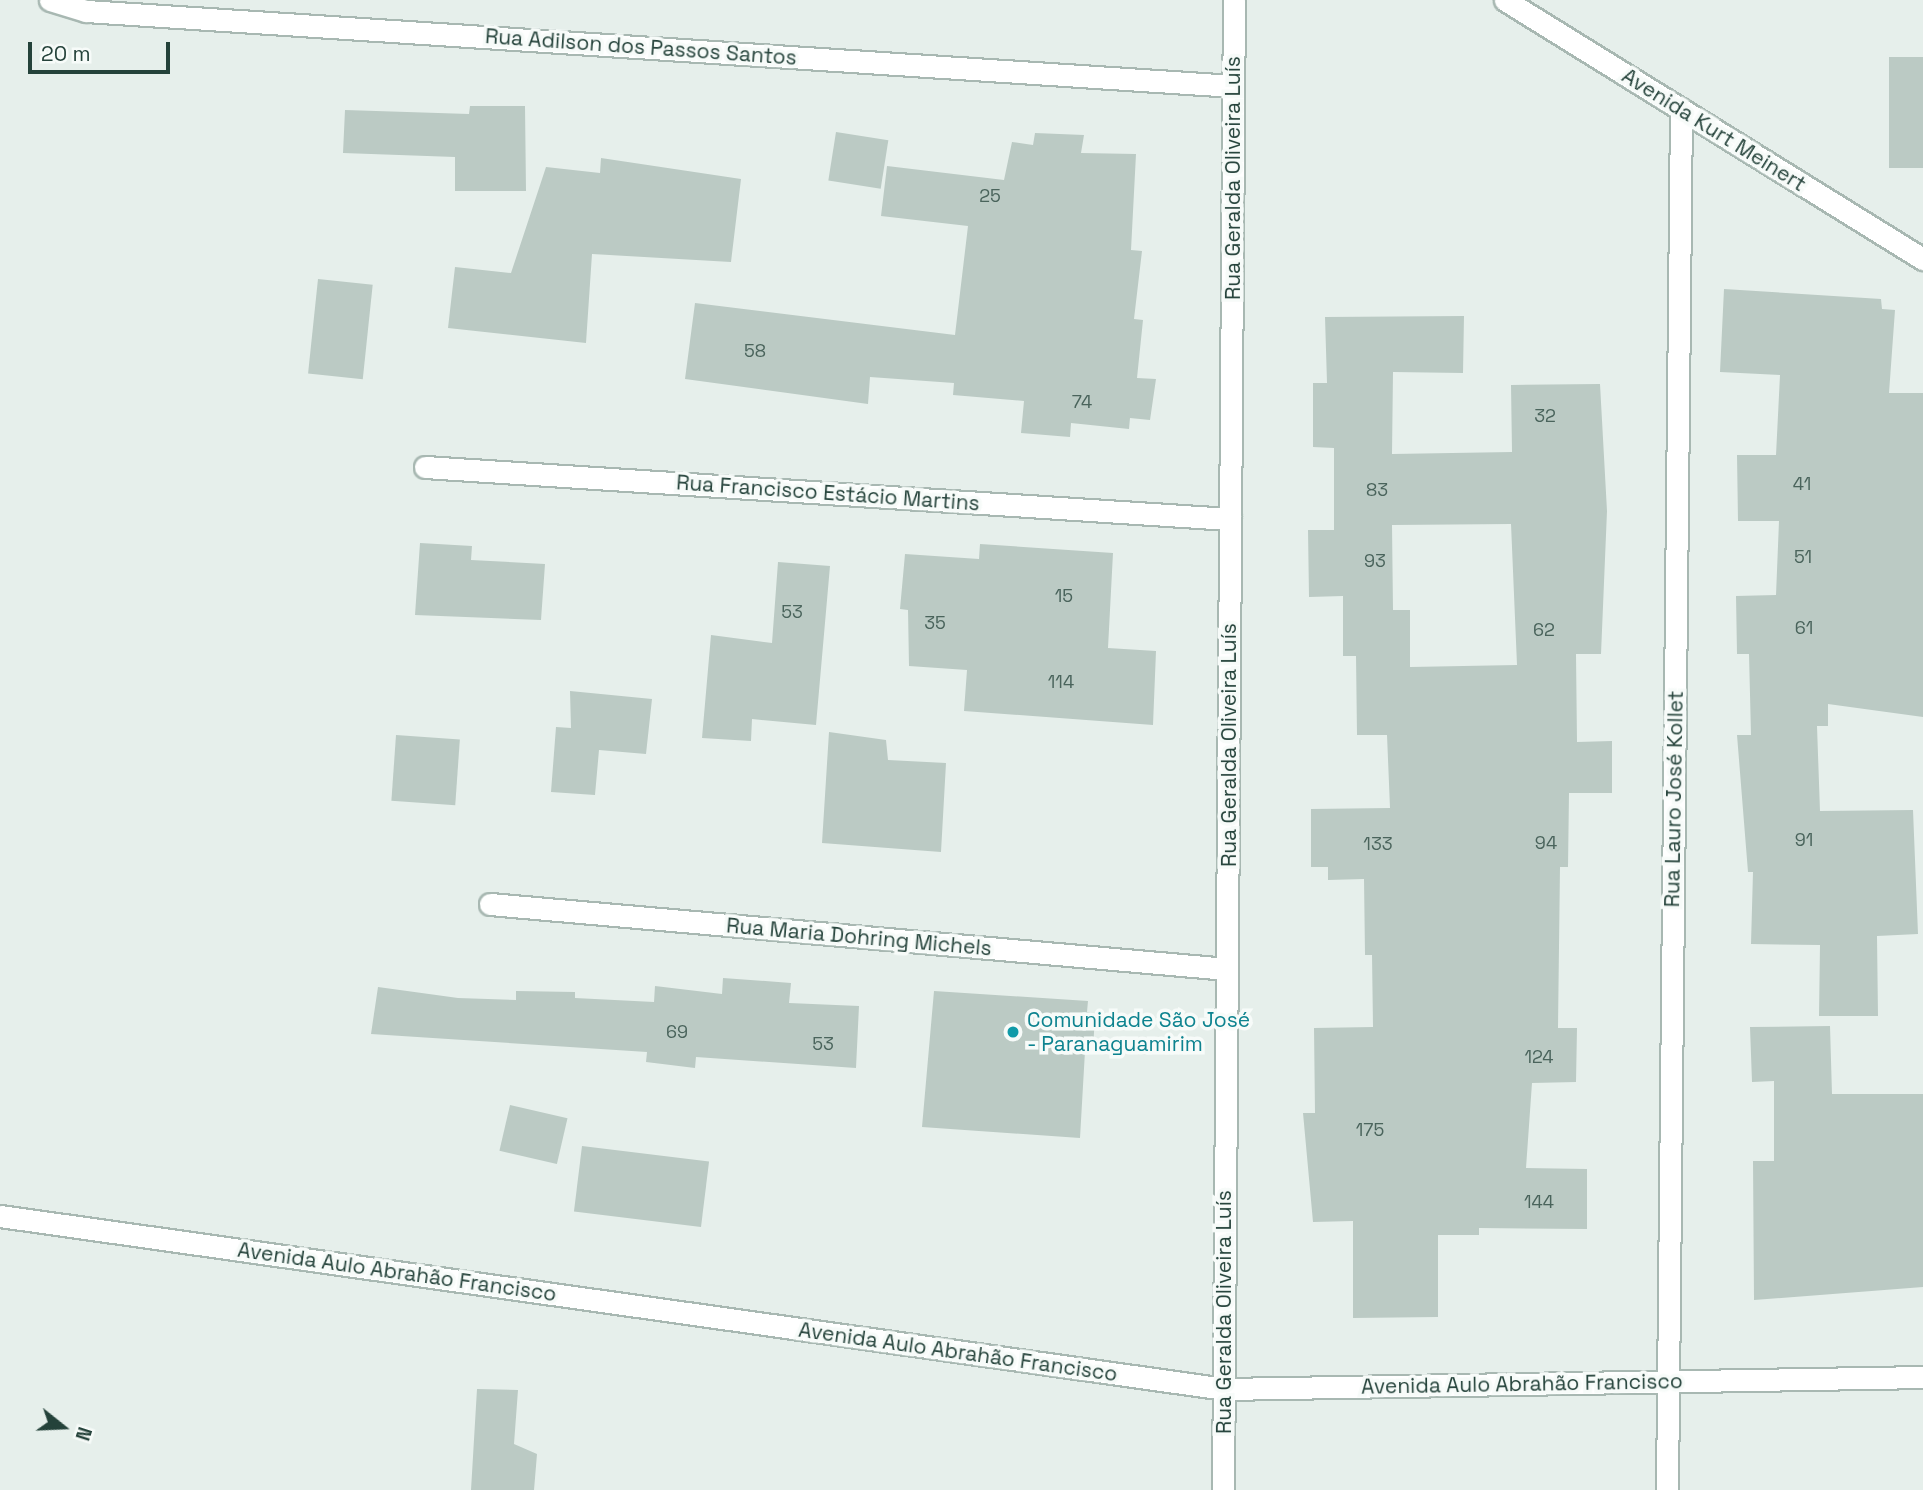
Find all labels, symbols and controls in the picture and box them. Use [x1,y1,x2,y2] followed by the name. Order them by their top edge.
[484,24,798,70] street label: Rua Adilson dos Passos Santos
[32,28,173,72] scale bar
[41,40,91,67] text: 20 m
[1220,56,1246,300] street label: Rua Geralda Oliveira Luís
[1617,63,1811,197] street label: Avenida Kurt Meinert
[979,185,1001,207] house number: 25
[744,340,766,362] house number: 58
[1072,391,1092,413] house number: 74
[1534,405,1556,427] house number: 32
[675,470,981,516] street label: Rua Francisco Estácio Martins
[1793,473,1811,495] house number: 41
[1366,479,1388,501] house number: 83
[1794,546,1812,568] house number: 51
[1364,550,1386,572] house number: 93
[1055,585,1073,607] house number: 15
[781,601,803,623] house number: 53
[924,612,946,634] house number: 35
[1795,617,1813,639] house number: 61
[1533,619,1555,641] house number: 62
[1216,623,1242,867] street label: Rua Geralda Oliveira Luís
[1048,671,1074,693] house number: 114
[1660,690,1688,908] street label: Rua Lauro José Kollet
[1795,829,1813,851] house number: 91
[1535,832,1557,854] house number: 94
[1363,833,1393,855] house number: 133
[725,913,993,961] street label: Rua Maria Dohring Michels
[1027,1007,1250,1057] place label: Comunidade São José - Paranaguamirim
[666,1021,688,1043] house number: 69
[1005,1024,1021,1040] marker: Comunidade São José - Paranaguamirim
[812,1033,834,1055] house number: 53
[1524,1046,1554,1068] house number: 124
[1356,1119,1384,1141] house number: 175
[1211,1190,1237,1434] street label: Rua Geralda Oliveira Luís
[1524,1191,1554,1213] house number: 144
[236,1237,558,1307] street label: Avenida Aulo Abrahão Francisco
[797,1317,1119,1387] street label: Avenida Aulo Abrahão Francisco
[1361,1369,1683,1399] street label: Avenida Aulo Abrahão Francisco
[28,1392,98,1462] north arrow
[70,1424,97,1444] text: N

